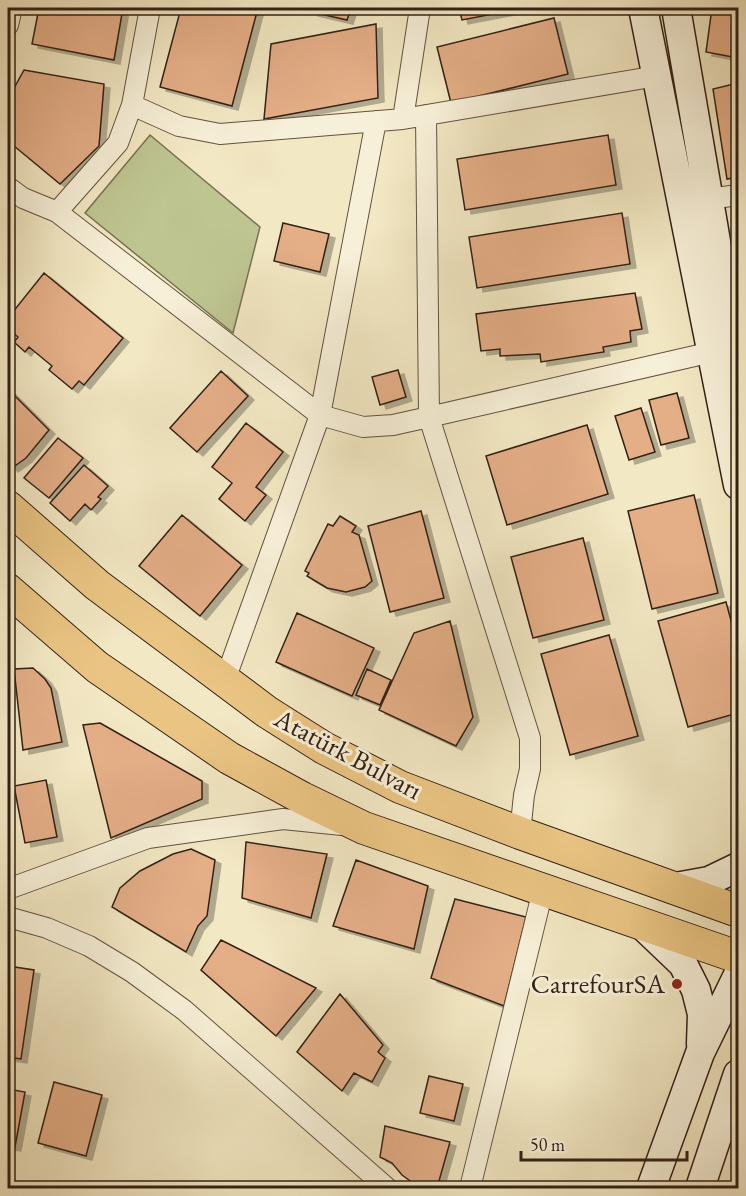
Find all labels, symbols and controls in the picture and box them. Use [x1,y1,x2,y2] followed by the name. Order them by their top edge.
[268,700,428,807] street label: Atatürk Bulvarı
[531,966,665,1001] place label: CarrefourSA
[670,977,684,991] marker: CarrefourSA
[521,1124,688,1162] scale bar
[530,1133,565,1156] text: 50 m

